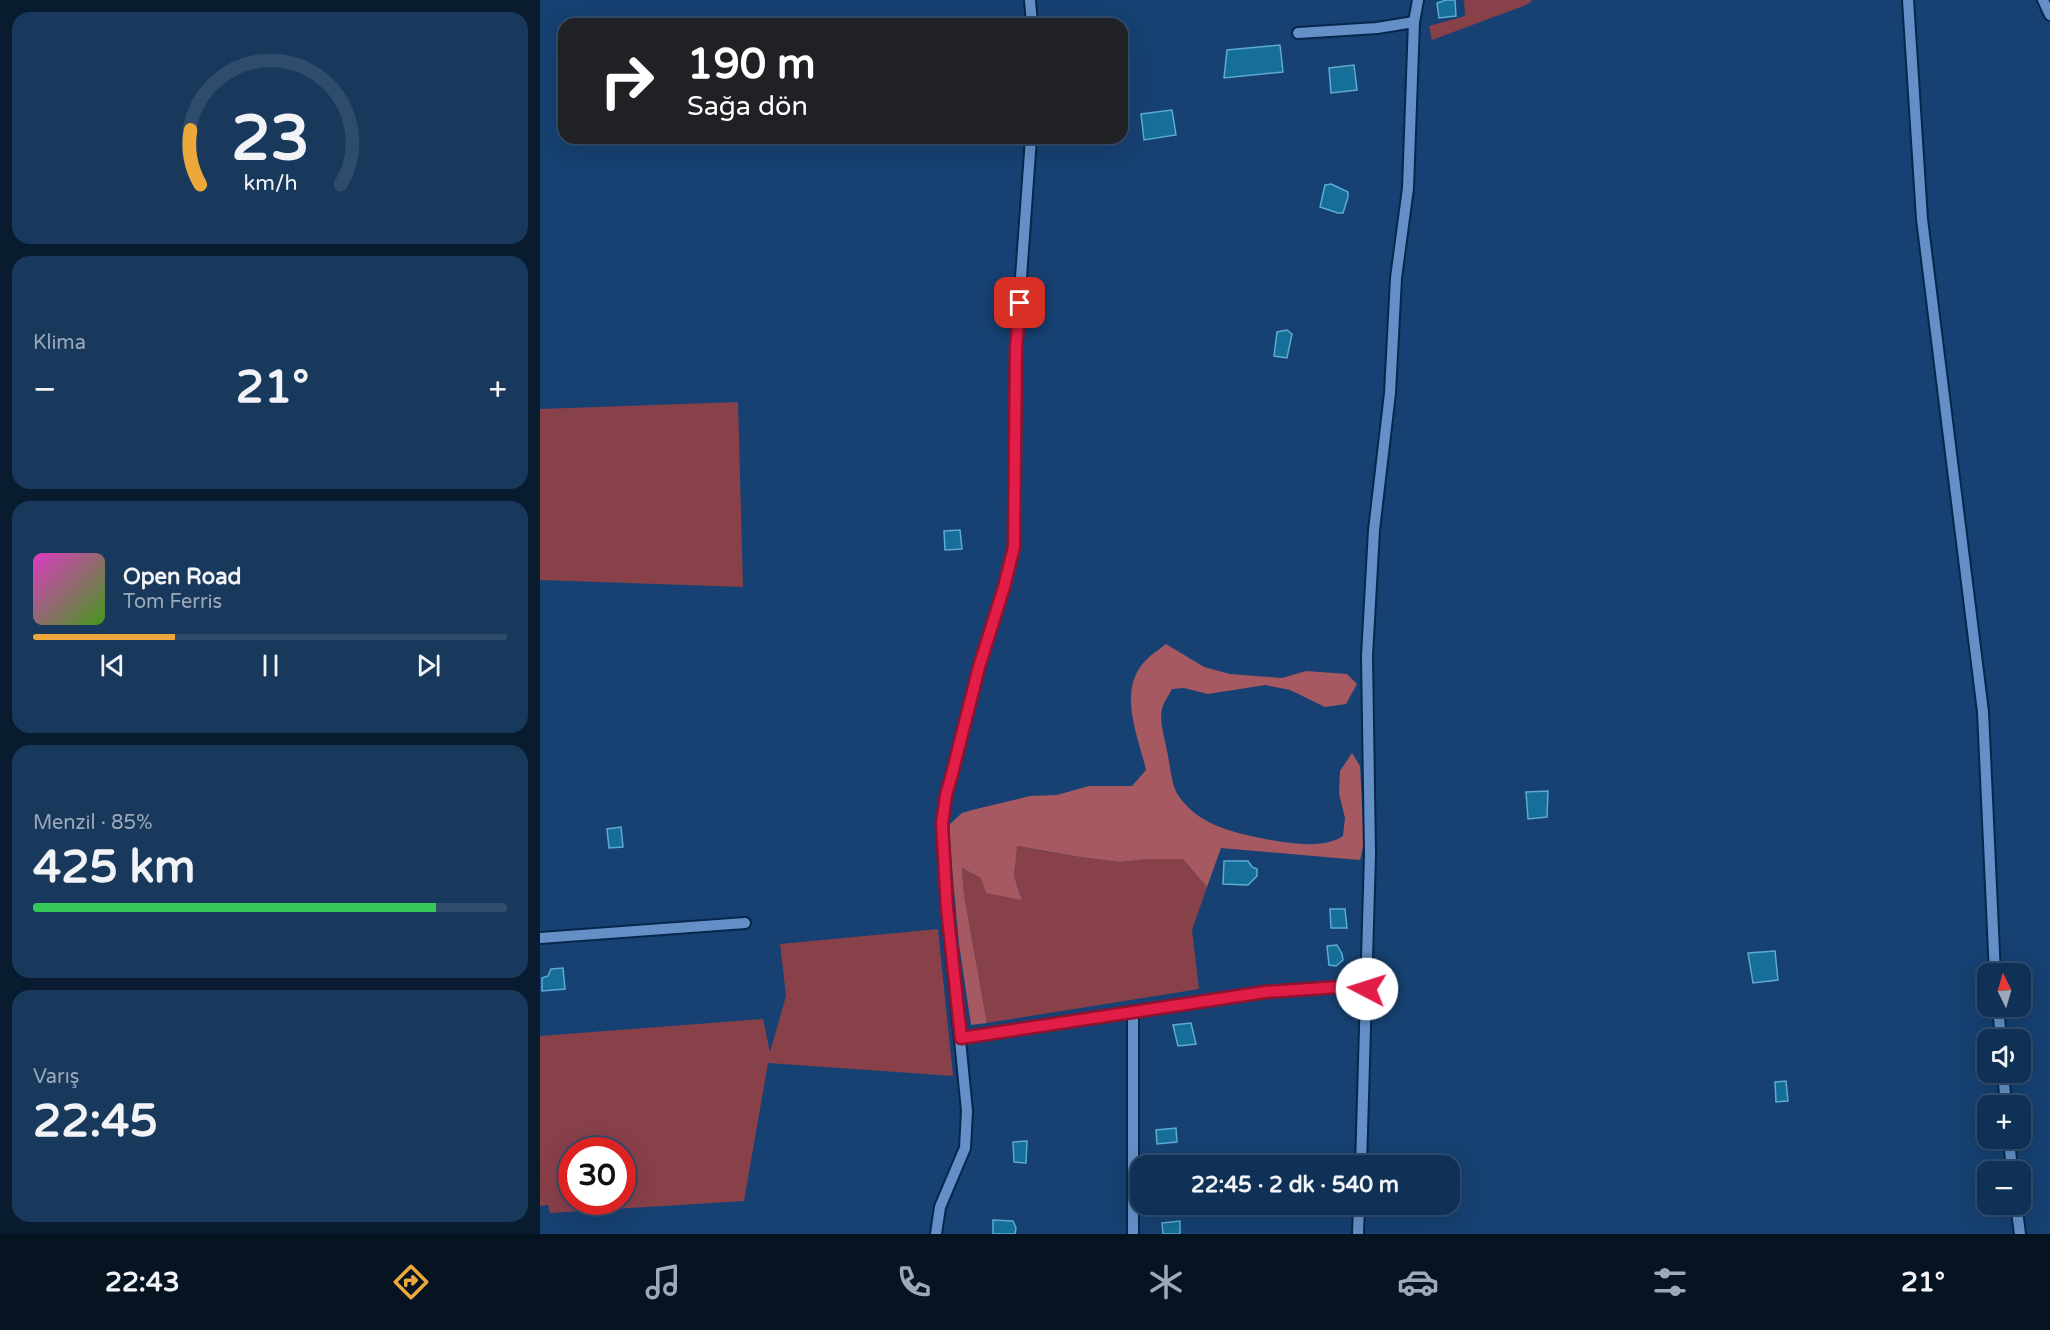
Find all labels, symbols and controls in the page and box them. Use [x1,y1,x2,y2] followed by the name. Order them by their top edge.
[687,39,816,90] text: 190 m
[588,42,666,120] icon: right
[687,90,808,123] text: Sağa dön
[231,102,309,177] text: 23
[243,171,297,197] text: km/h
[994,277,1045,328] pin
[1003,286,1036,319] icon: arrive
[33,331,86,355] text: Klima
[236,361,309,415] text: 21°
[33,370,57,409] text: −
[488,370,507,409] text: +
[123,564,241,590] text: Open Road
[123,590,222,614] text: Tom Ferris
[96,649,129,682] icon: previous
[254,649,287,682] icon: pause
[412,649,445,682] icon: next
[33,811,152,835] text: Menzil · 85%
[33,841,195,895] text: 425 km
[1335,957,1399,1021] position arrow
[1977,963,2031,1017] north arrow
[1977,963,2031,1215] map controls
[1977,1029,2031,1083] button: sound
[33,1065,79,1089] text: Varış
[33,1095,158,1149] text: 22:45
[1977,1095,2031,1149] button: +
[558,1137,636,1215] speed limit sign: 30
[1977,1161,2031,1215] button: −
[1191,1172,1399,1198] text: 22:45 · 2 dk · 540 m
[390,1261,432,1303] icon: directions
[642,1261,684,1303] icon: music
[893,1261,935,1303] icon: phone
[1145,1261,1187,1303] icon: climate
[1397,1261,1439,1303] icon: car
[1649,1261,1691,1303] icon: filters
[105,1266,180,1299] text: 22:43
[1901,1266,1945,1299] text: 21°

